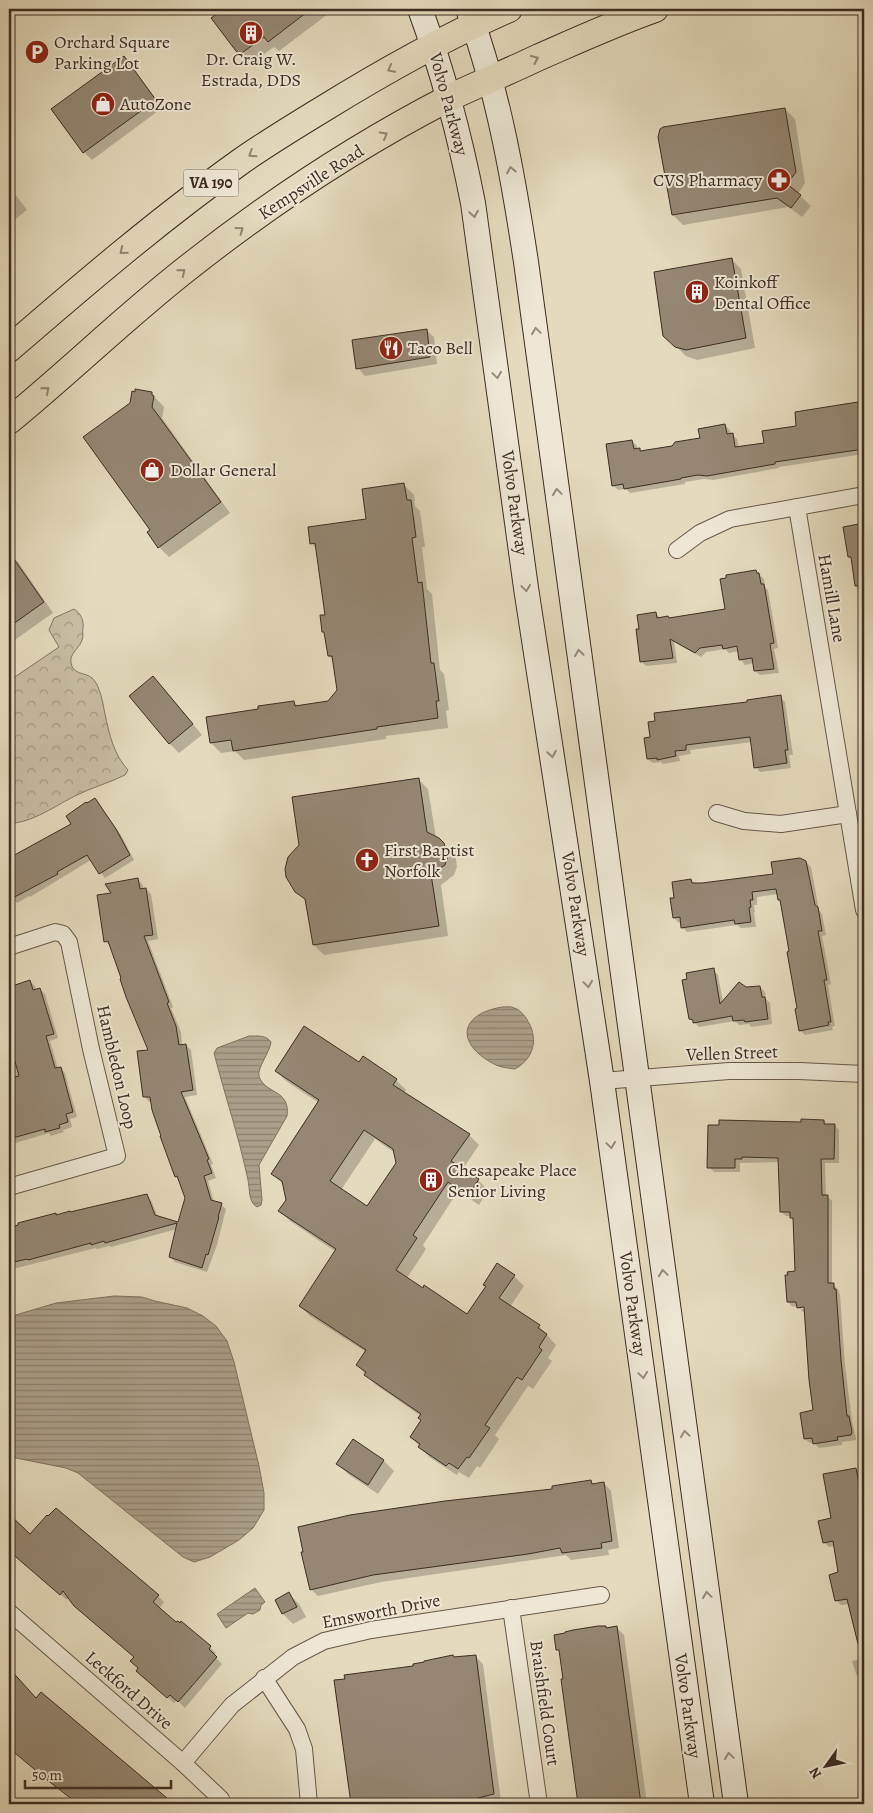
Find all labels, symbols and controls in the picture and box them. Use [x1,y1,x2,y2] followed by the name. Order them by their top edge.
[238,20,264,46] building icon: Dr. Craig W. Estrada, DDS
[54,30,170,75] place label: Orchard Square Parking Lot
[24,39,50,65] parking icon: Orchard Square Parking Lot
[201,47,301,92] place label: Dr. Craig W. Estrada, DDS
[423,49,474,159] street label: Volvo Parkway
[530,55,539,66] one-way arrow
[387,63,396,73] one-way arrow
[90,91,116,117] shop icon: AutoZone
[119,92,192,116] place label: AutoZone
[378,131,387,141] one-way arrow
[254,139,369,225] street label: Kempsville Road
[249,147,258,157] one-way arrow
[507,166,517,175] one-way arrow
[766,167,792,193] pharmacy icon: CVS Pharmacy
[653,168,763,192] place label: CVS Pharmacy
[184,170,238,197] road number: VA 190
[469,210,479,219] one-way arrow
[234,227,244,236] one-way arrow
[119,246,128,255] one-way arrow
[176,270,185,278] one-way arrow
[714,270,811,315] place label: Koinkoff Dental Office
[684,279,710,305] building icon: Koinkoff Dental Office
[531,326,541,335] one-way arrow
[378,335,404,361] restaurant icon: Taco Bell
[408,336,473,360] place label: Taco Bell
[491,372,502,380] one-way arrow
[40,387,49,396] one-way arrow
[496,448,534,558] street label: Volvo Parkway
[139,457,165,483] shop icon: Dollar General
[170,458,277,482] place label: Dollar General
[552,488,563,496] one-way arrow
[812,552,852,644] street label: Hamill Lane
[521,584,531,593] one-way arrow
[574,649,585,657] one-way arrow
[547,750,557,759] one-way arrow
[384,838,474,883] place label: First Baptist Norfolk
[354,847,380,873] church icon: First Baptist Norfolk
[556,849,596,959] street label: Volvo Parkway
[582,980,593,988] one-way arrow
[91,1003,143,1131] street label: Hambledon Loop
[684,1039,779,1067] street label: Vellen Street
[606,1140,616,1149] one-way arrow
[448,1158,577,1203] place label: Chesapeake Place Senior Living
[418,1167,444,1193] building icon: Chesapeake Place Senior Living
[614,1249,652,1359] street label: Volvo Parkway
[658,1269,669,1277] one-way arrow
[637,1371,648,1379] one-way arrow
[680,1430,691,1438] one-way arrow
[320,1588,442,1634] street label: Emsworth Drive
[702,1591,713,1599] one-way arrow
[524,1639,566,1767] street label: Braishfield Court
[80,1645,178,1735] street label: Leckford Drive
[669,1651,707,1761] street label: Volvo Parkway
[800,1740,850,1790] north arrow
[724,1752,735,1760] one-way arrow
[25,1758,171,1790] scale bar
[805,1763,826,1782] text: N
[32,1765,62,1785] text: 50 m

